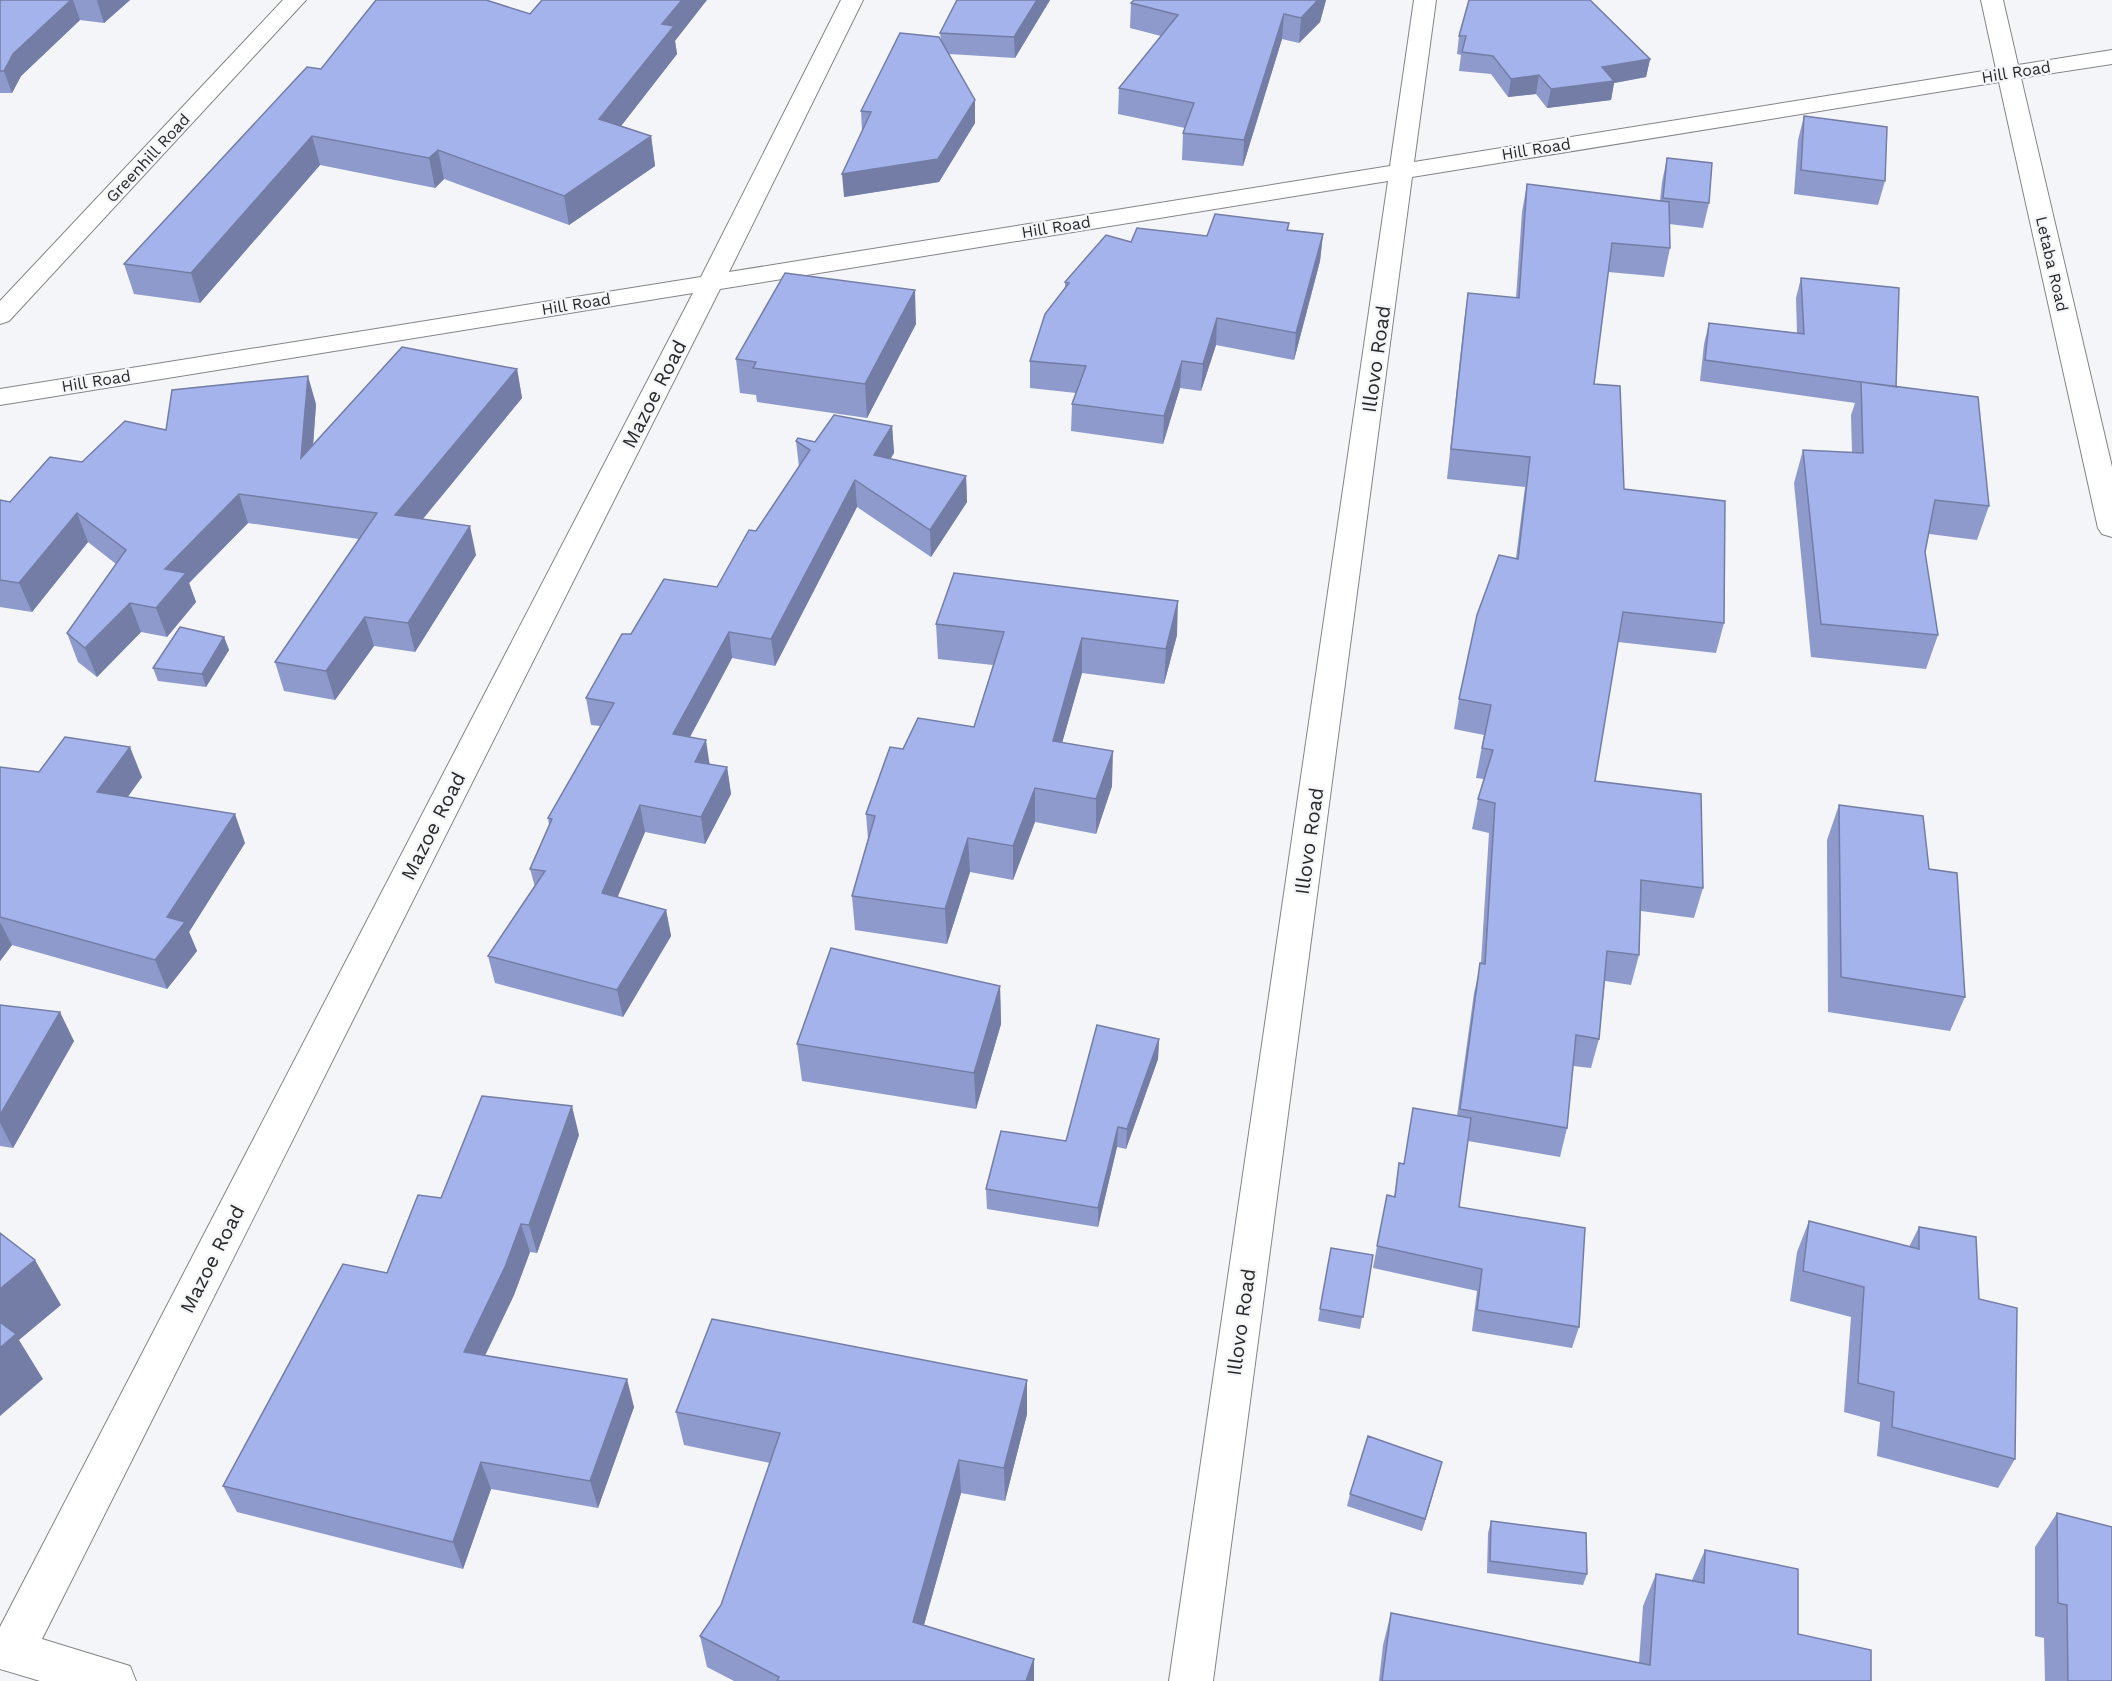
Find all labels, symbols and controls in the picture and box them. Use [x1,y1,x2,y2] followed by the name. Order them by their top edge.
[1980,57,2052,87] street label: Hill Road
[102,110,194,206] street label: Greenhill Road
[1500,134,1572,164] street label: Hill Road
[1020,212,1092,242] street label: Hill Road
[2032,214,2072,314] street label: Letaba Road
[540,289,612,319] street label: Hill Road
[1357,304,1395,414] street label: Illovo Road
[617,336,691,452] street label: Mazoe Road
[60,366,132,396] street label: Hill Road
[396,768,470,884] street label: Mazoe Road
[1290,786,1328,896] street label: Illovo Road
[175,1201,249,1317] street label: Mazoe Road
[1222,1267,1260,1377] street label: Illovo Road

